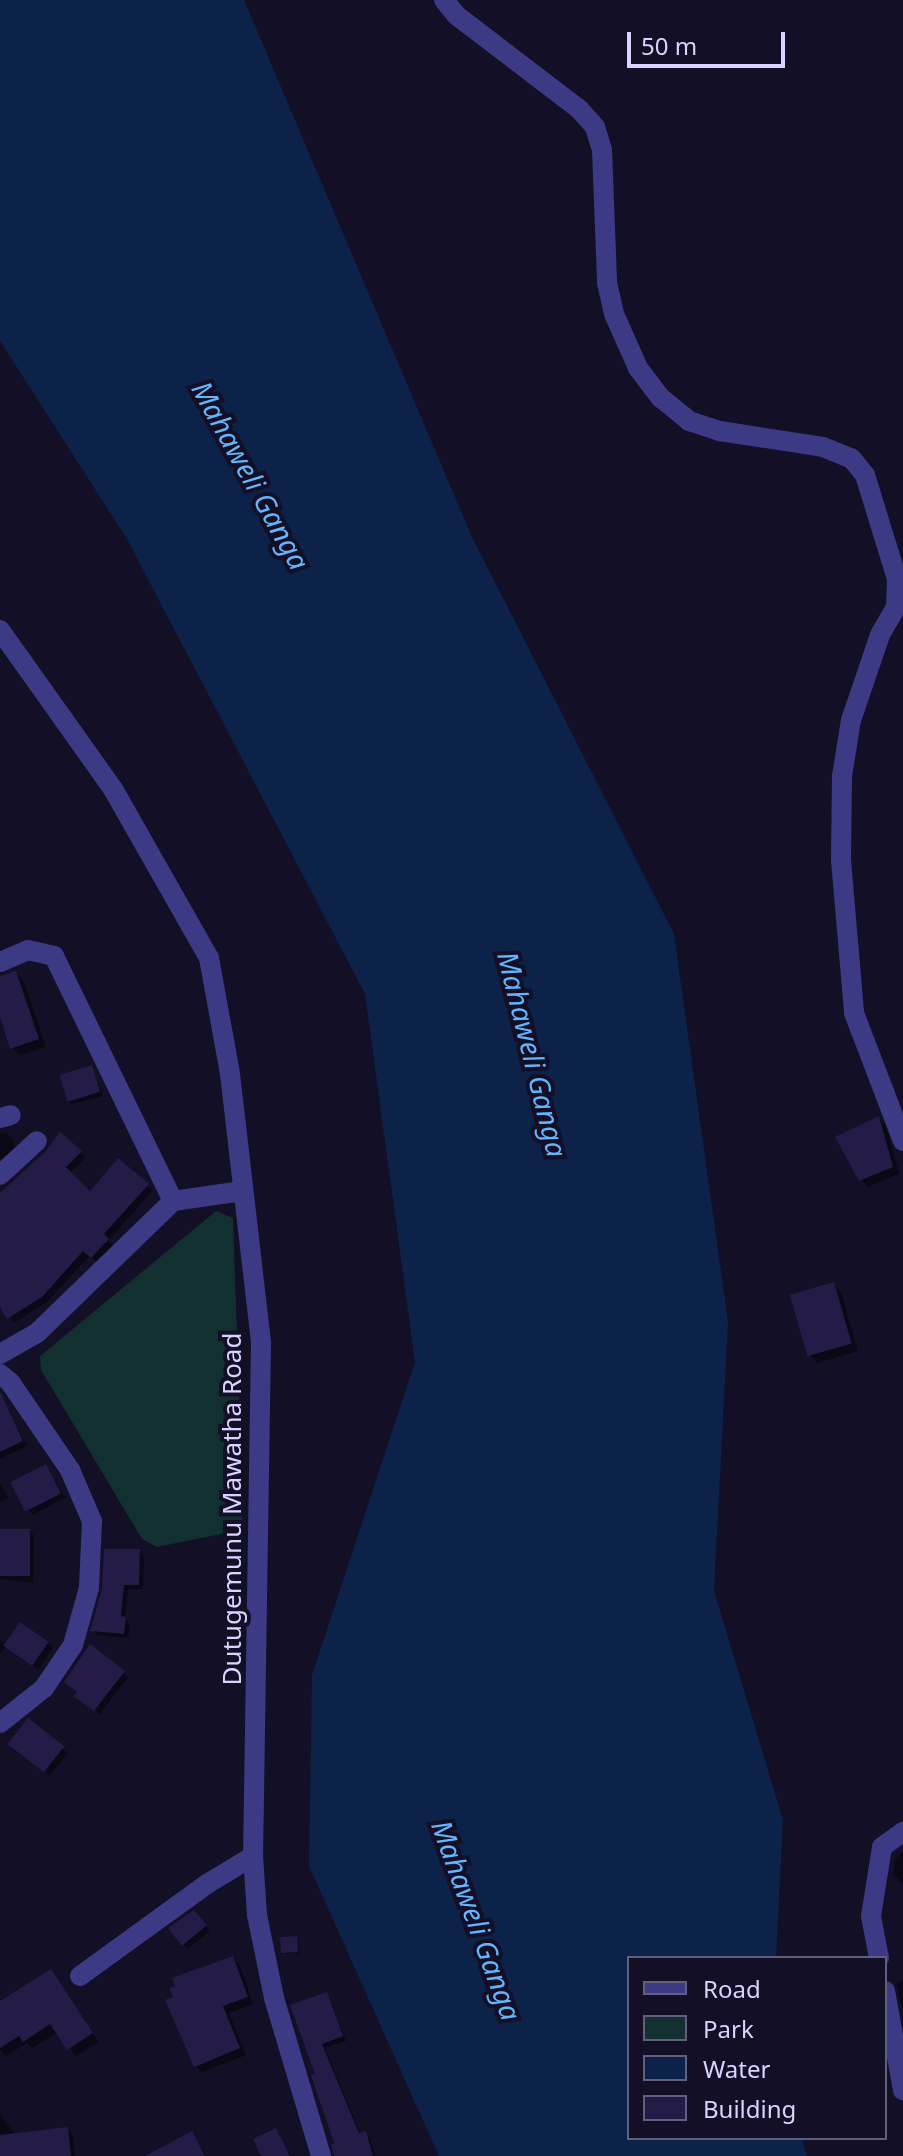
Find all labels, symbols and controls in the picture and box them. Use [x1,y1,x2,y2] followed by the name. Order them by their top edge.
[631,16,789,66] scale bar
[641,29,697,62] text: 50 m
[185,375,317,575] water label: Mahaweli Ganga
[491,948,575,1160] water label: Mahaweli Ganga
[216,1333,248,1685] street label: Dutugemunu Mawatha Road
[425,1815,529,2025] water label: Mahaweli Ganga
[627,1956,887,2140] legend
[703,1972,761,2005] text: Road
[703,2012,754,2045] text: Park
[703,2052,770,2085] text: Water
[703,2092,796,2125] text: Building

